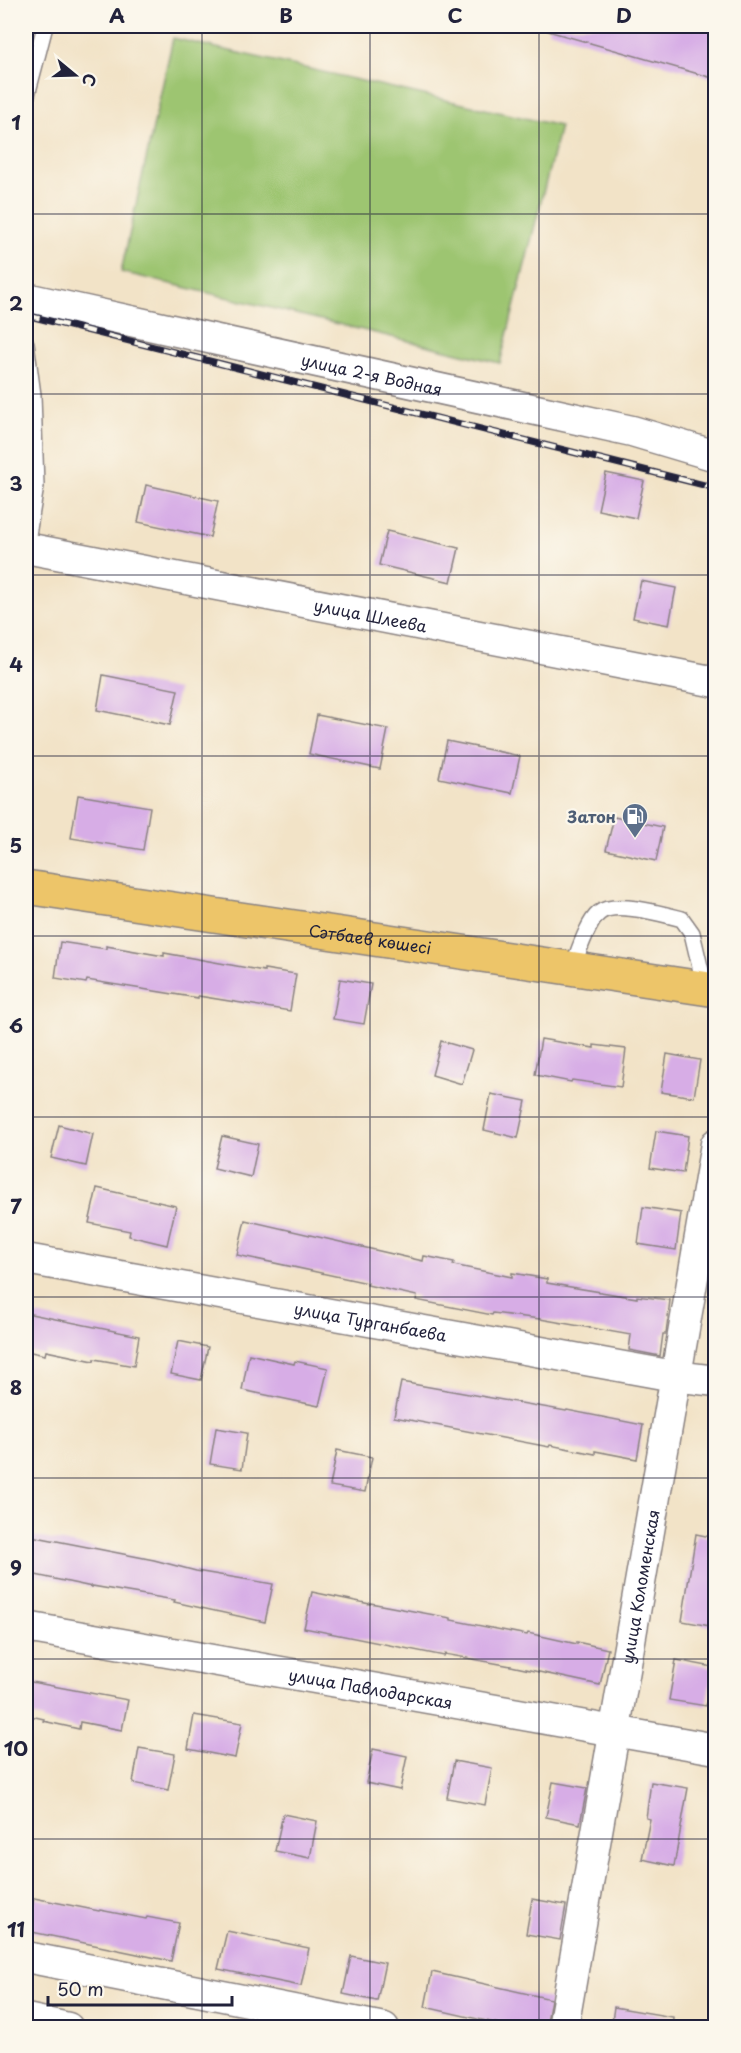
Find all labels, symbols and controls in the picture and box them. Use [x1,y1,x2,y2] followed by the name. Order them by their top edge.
[109,0,125,30] text: A
[279,0,293,30] text: B
[447,0,463,30] text: C
[616,0,632,30] text: D
[45,45,105,105] north arrow
[77,71,103,90] text: С
[11,107,21,137] text: 1
[9,288,23,318] text: 2
[299,347,444,401] street label: улица 2-я Водная
[9,468,23,498] text: 3
[312,592,429,638] street label: улица Шлеева
[9,649,23,679] text: 4
[620,801,650,839] fuel station icon: Затон
[567,804,616,828] place label: Затон
[10,830,22,860] text: 5
[307,917,433,959] street label: Сәтбаев көшесі
[9,1010,23,1040] text: 6
[10,1191,22,1221] text: 7
[292,1296,449,1347] street label: улица Турганбаева
[10,1372,22,1402] text: 8
[614,1508,665,1665] street label: улица Коломенская
[10,1552,22,1582] text: 9
[287,1662,454,1714] street label: улица Павлодарская
[4,1733,28,1763] text: 10
[7,1914,25,1944] text: 11
[48,1969,232,2007] scale bar
[57,1975,104,2002] text: 50 m

